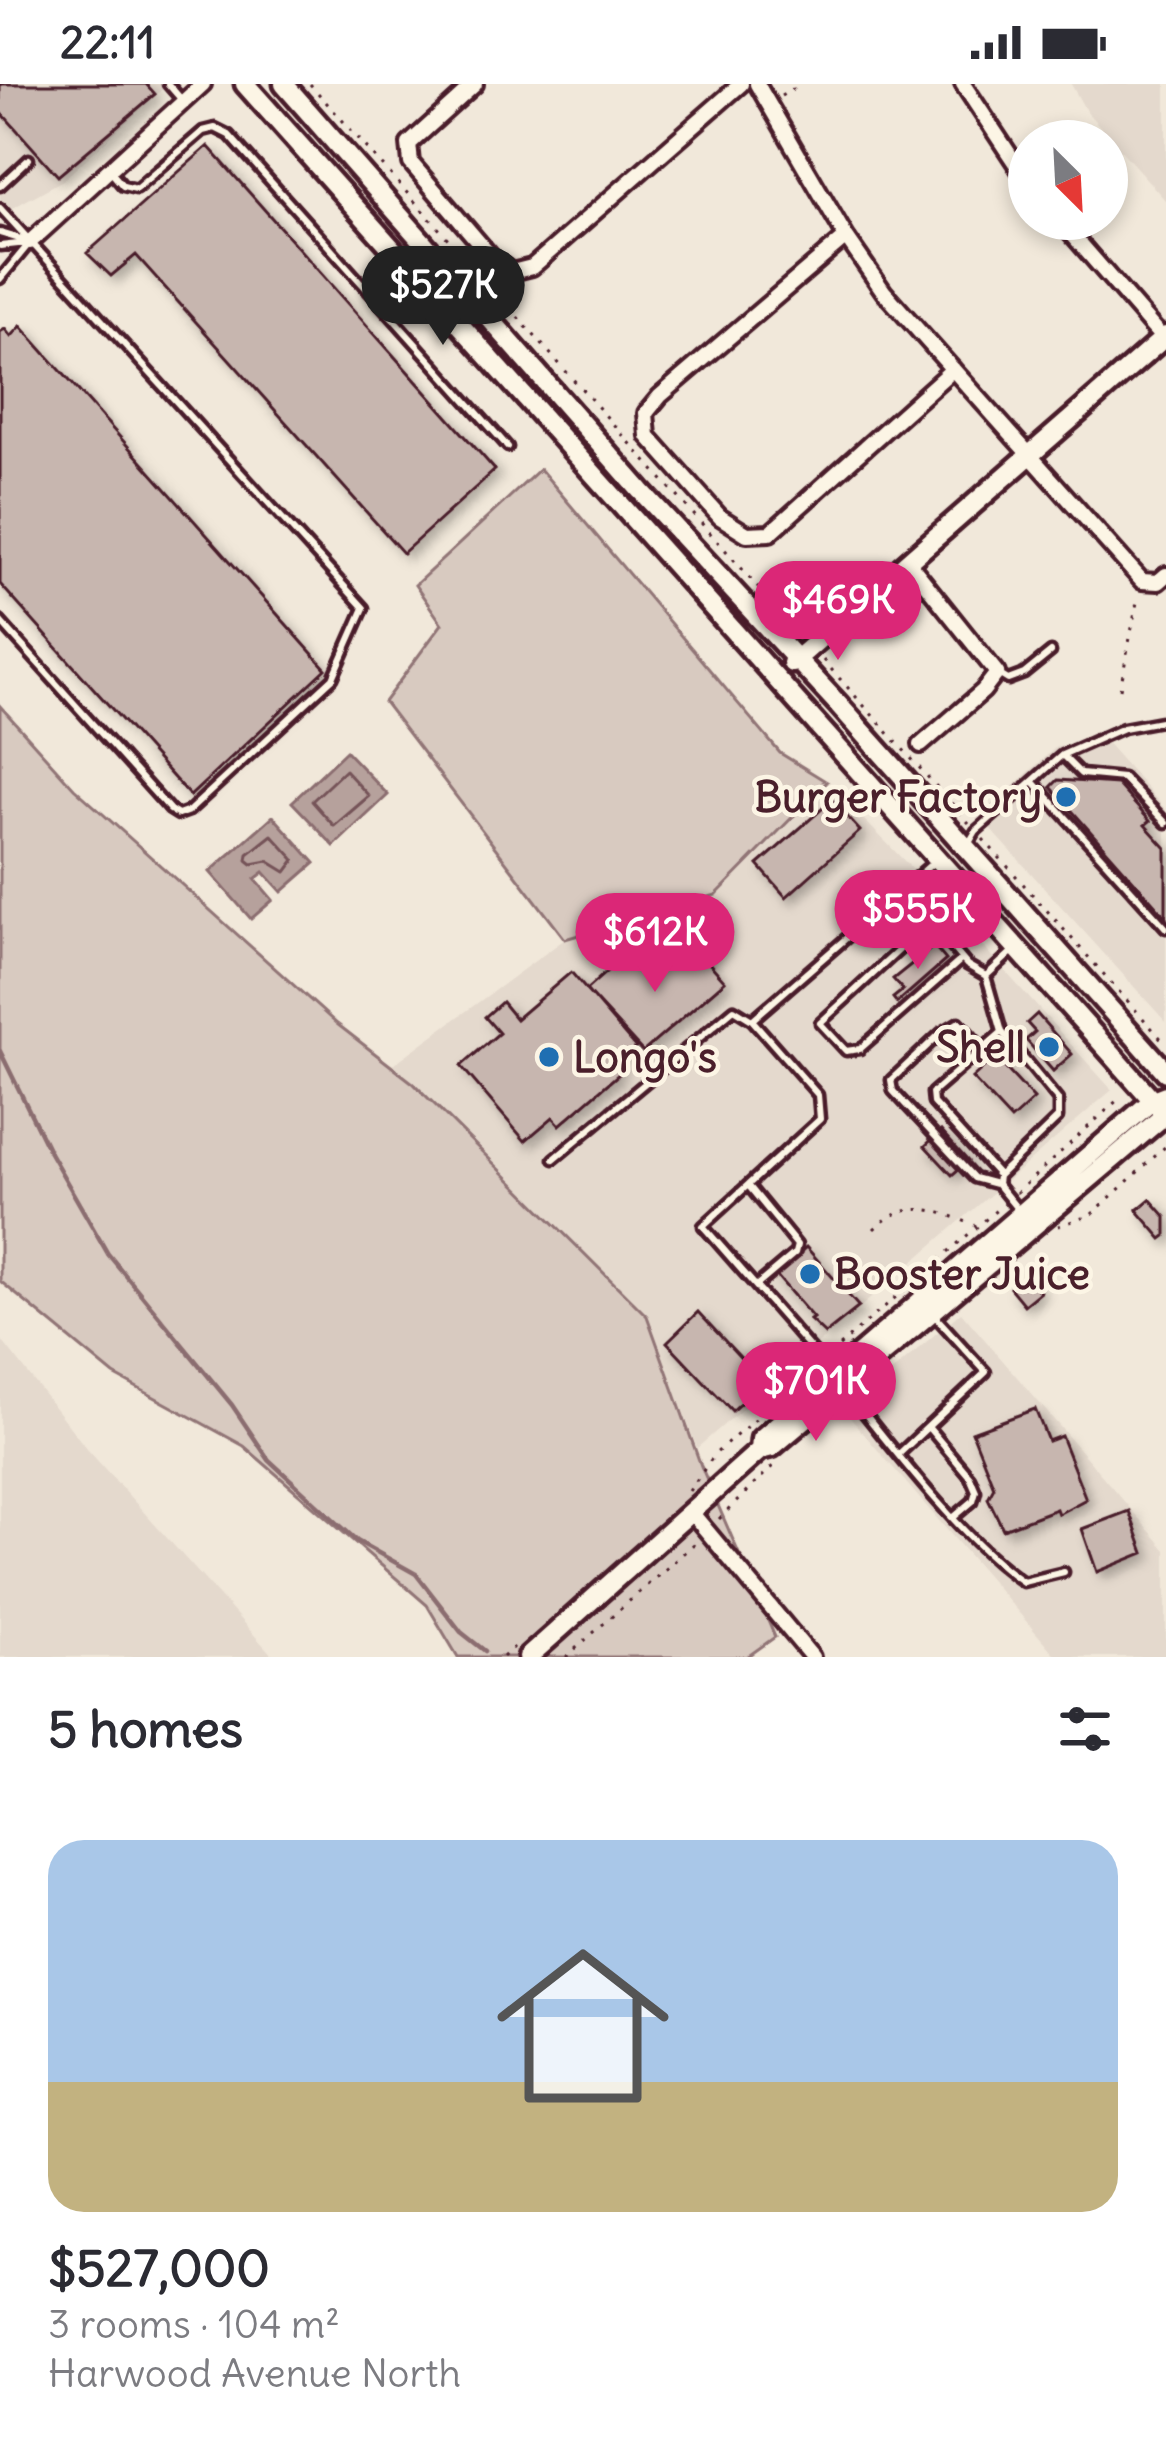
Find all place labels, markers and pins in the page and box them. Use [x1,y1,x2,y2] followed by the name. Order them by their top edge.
[359,246,527,348] pin: $527K
[754,561,922,663] pin: $469K
[754,771,1042,823] place label: Burger Factory
[1053,784,1079,810] marker: Burger Factory
[834,870,1002,972] pin: $555K
[571,893,739,995] pin: $612K
[936,1021,1025,1073] place label: Shell
[573,1031,717,1083] place label: Longo's
[1036,1034,1062,1060] marker: Shell
[536,1044,562,1070] marker: Longo's
[834,1248,1090,1300] place label: Booster Juice
[797,1261,823,1287] marker: Booster Juice
[732,1342,900,1444] pin: $701K

